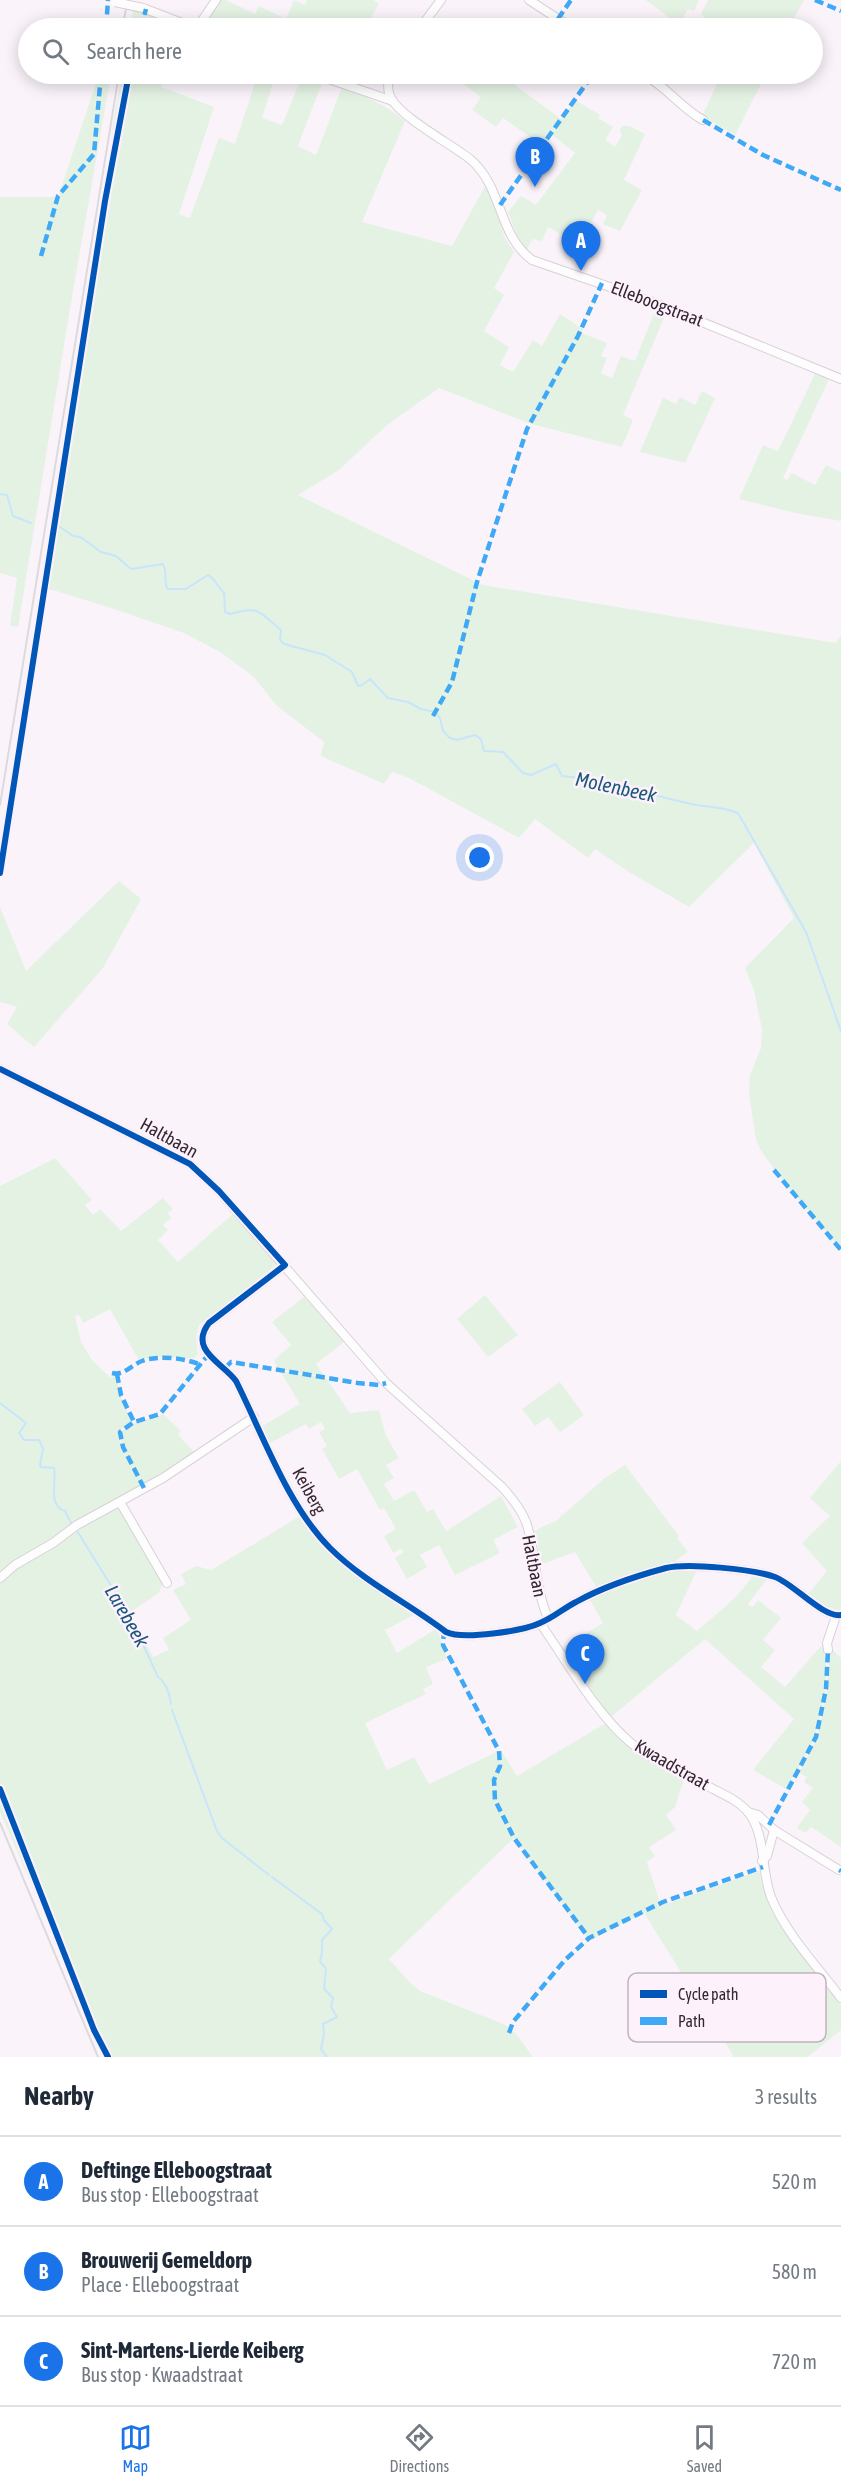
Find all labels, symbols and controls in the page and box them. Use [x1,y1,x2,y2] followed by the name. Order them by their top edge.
[18,18,823,84] search box
[39,35,72,68] icon: search
[87,38,182,64] text: Search here
[516,138,554,187] pin: B
[562,222,600,271] pin: A
[608,276,706,331] street label: Elleboogstraat
[573,767,659,806] water label: Molenbeek
[465,843,494,872] your location
[137,1113,202,1162] street label: Haltbaan
[288,1464,331,1518] street label: Keiberg
[518,1533,551,1599] street label: Haltbaan
[101,1581,154,1651] water label: Larebeek
[566,1634,604,1684] pin: C
[631,1735,713,1794] street label: Kwaadstraat
[628,1973,826,2042] legend
[678,1985,738,2004] text: Cycle path
[678,2012,705,2030] text: Path
[24,2081,94,2111] text: Nearby
[755,2085,817,2108] text: 3 results
[81,2157,272,2183] text: Deftinge Elleboogstraat
[39,2170,48,2193] text: A
[772,2170,817,2193] text: 520 m
[81,2183,259,2206] text: Bus stop · Elleboogstraat
[81,2247,252,2273] text: Brouwerij Gemeldorp
[39,2260,48,2283] text: B
[772,2260,817,2283] text: 580 m
[81,2273,239,2296] text: Place · Elleboogstraat
[81,2337,304,2363] text: Sint-Martens-Lierde Keiberg
[39,2350,48,2373] text: C
[772,2350,817,2373] text: 720 m
[81,2363,243,2386] text: Bus stop · Kwaadstraat
[119,2421,152,2475] tab: Map
[389,2421,449,2475] tab: Directions
[687,2421,722,2475] tab: Saved

